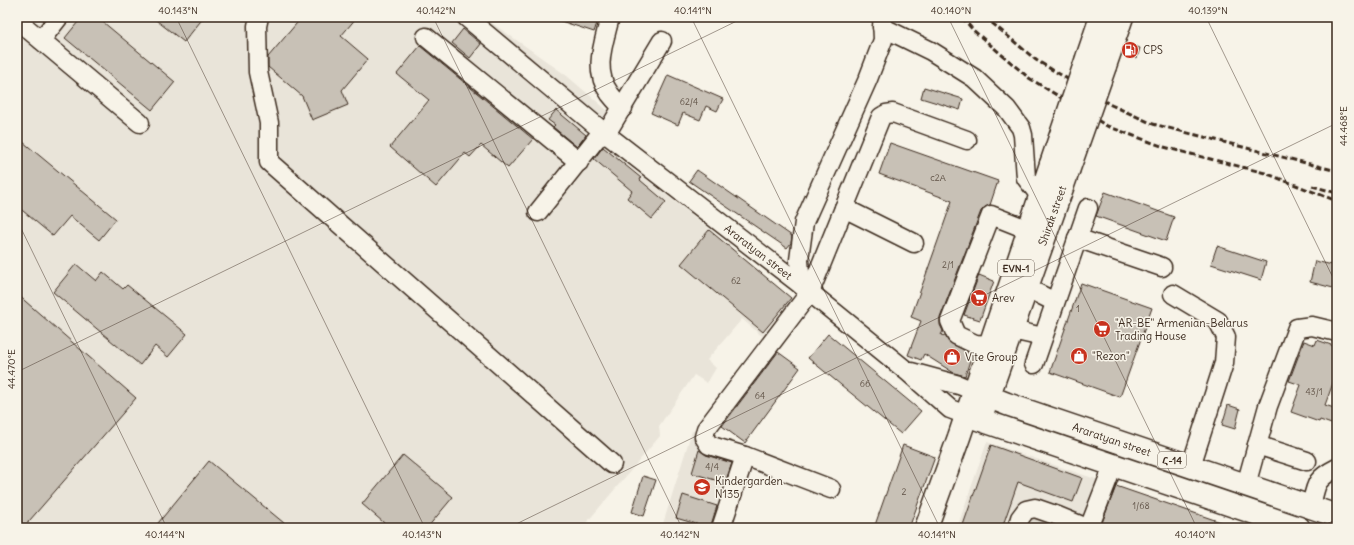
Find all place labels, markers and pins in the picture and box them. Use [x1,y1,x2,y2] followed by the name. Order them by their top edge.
[1120,40,1140,60] fuel station icon: CPS
[1143,43,1163,57] place label: CPS
[969,288,989,308] supermarket icon: Arev
[992,291,1015,305] place label: Arev
[1115,316,1248,343] place label: "AR-BE" Armenian-Belarus Trading House
[1092,319,1112,339] supermarket icon: "AR-BE" Armenian-Belarus Trading House
[1069,346,1089,366] shop icon: "Rezon"
[942,347,962,367] shop icon: Vite Group
[1092,349,1130,363] place label: "Rezon"
[965,350,1018,364] place label: Vite Group
[715,474,783,501] place label: Kindergarden N135
[692,477,712,497] school or university icon: Kindergarden N135

